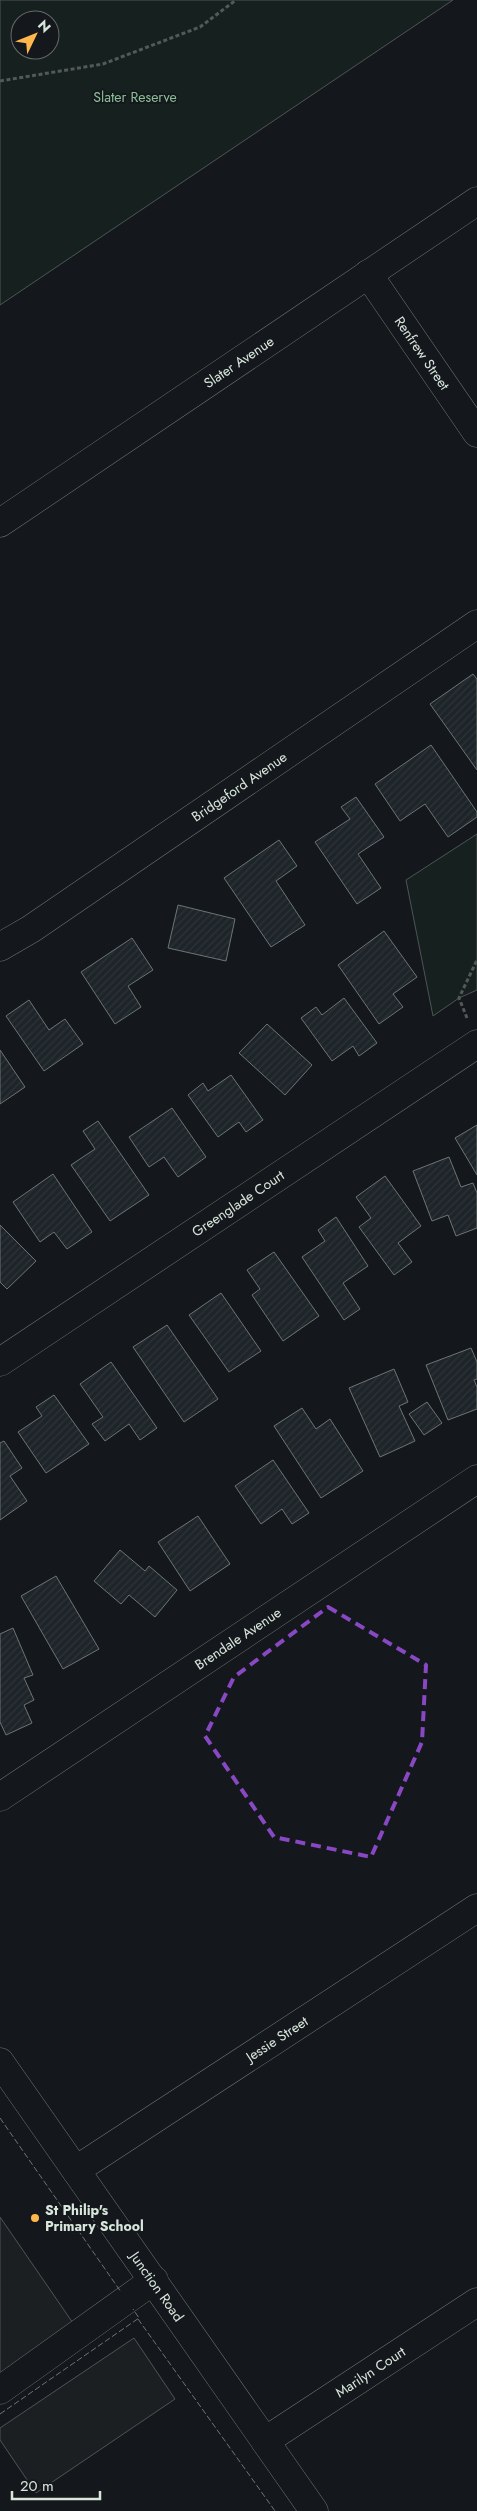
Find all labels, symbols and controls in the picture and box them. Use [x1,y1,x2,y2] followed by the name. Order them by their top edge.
[10,10,60,60] north arrow
[33,15,56,37] text: N
[93,87,177,107] park label: Slater Reserve
[390,312,455,395] street label: Renfrew Street
[200,331,278,393] street label: Slater Avenue
[187,747,291,826] street label: Bridgeford Avenue
[188,1165,289,1241] street label: Greenglade Court
[191,1602,285,1674] street label: Brendale Avenue
[240,2011,312,2067] street label: Jessie Street
[45,2200,144,2236] place label: St Philip's Primary School
[29,2212,41,2224] marker: St Philip's Primary School
[124,2246,189,2326] street label: Junction Road
[331,2341,410,2402] street label: Marilyn Court
[12,2468,100,2500] scale bar
[20,2475,54,2497] text: 20 m

